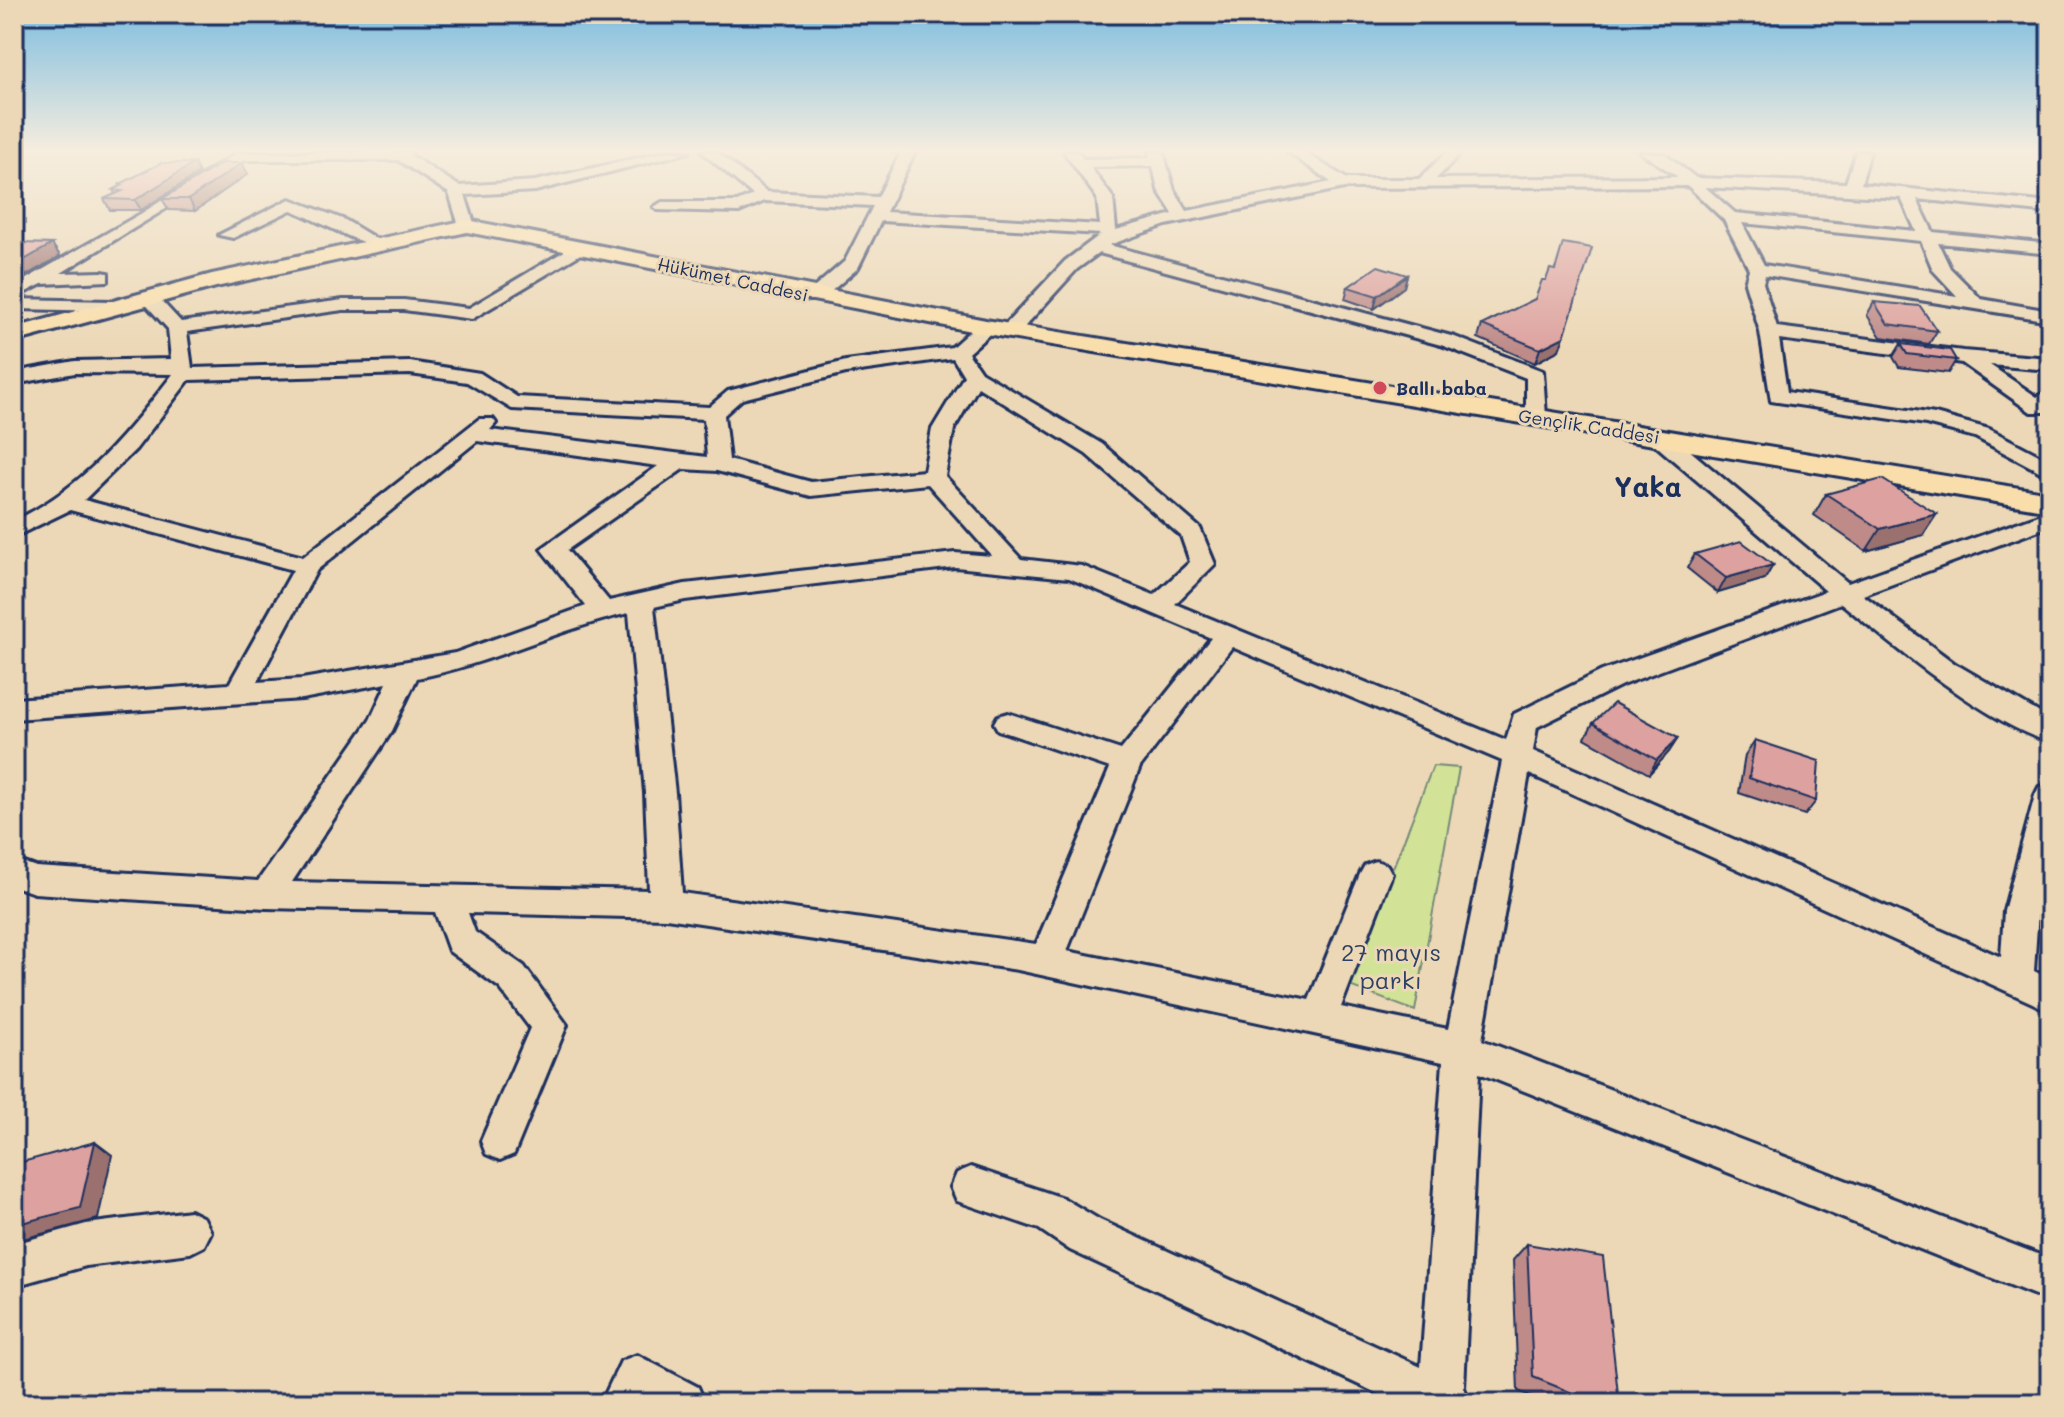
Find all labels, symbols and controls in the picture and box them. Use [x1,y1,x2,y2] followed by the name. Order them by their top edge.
[655,251,811,307] street label: Hükümet Caddesi
[1396,376,1487,400] place label: Ballı baba
[1371,379,1389,397] marker: Ballı baba
[1517,403,1661,449] street label: Gençlik Caddesi
[1614,468,1682,504] district label: Yaka
[1341,936,1441,995] park label: 27 mayıs parkı

